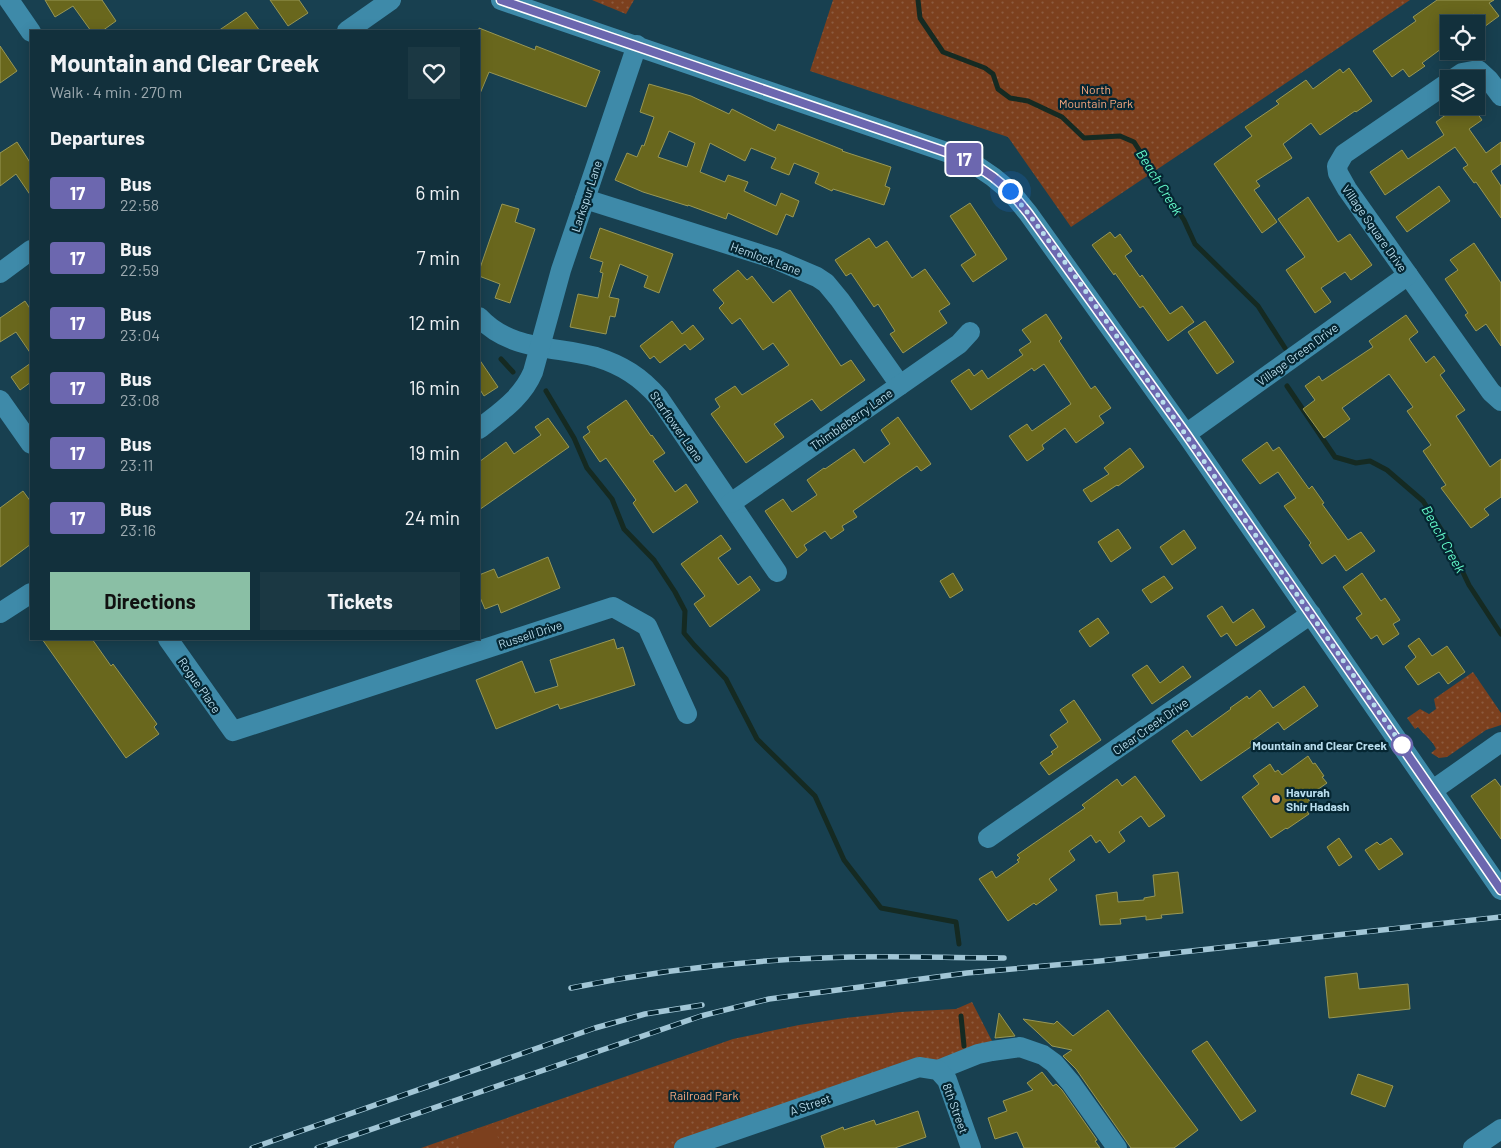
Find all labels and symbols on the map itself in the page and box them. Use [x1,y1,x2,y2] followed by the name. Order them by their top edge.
[1059,82,1133,110] park label: North Mountain Park
[942,143,986,175] line badge: 17
[1133,146,1187,218] water label: Beach Creek
[568,158,604,234] street label: Larkspur Lane
[998,179,1023,204] your location
[1340,182,1410,274] street label: Village Square Drive
[729,239,803,277] street label: Hemlock Lane
[1254,320,1340,388] street label: Village Green Drive
[807,385,895,453] street label: Thimbleberry Lane
[648,388,706,464] street label: Starflower Lane
[1418,502,1470,576] water label: Beach Creek
[496,617,564,651] street label: Russell Drive
[176,655,224,715] street label: Rogue Place
[1110,695,1190,757] street label: Clear Creek Drive
[1391,734,1413,756] marker: Mountain and Clear Creek
[1252,738,1388,752] place label: Mountain and Clear Creek
[1286,785,1349,813] place label: Havurah Shir Hadash
[1270,793,1282,805] marker: Havurah Shir Hadash
[940,1081,972,1135] street label: 8th Street
[670,1088,738,1102] park label: Railroad Park
[788,1090,832,1118] street label: A Street

